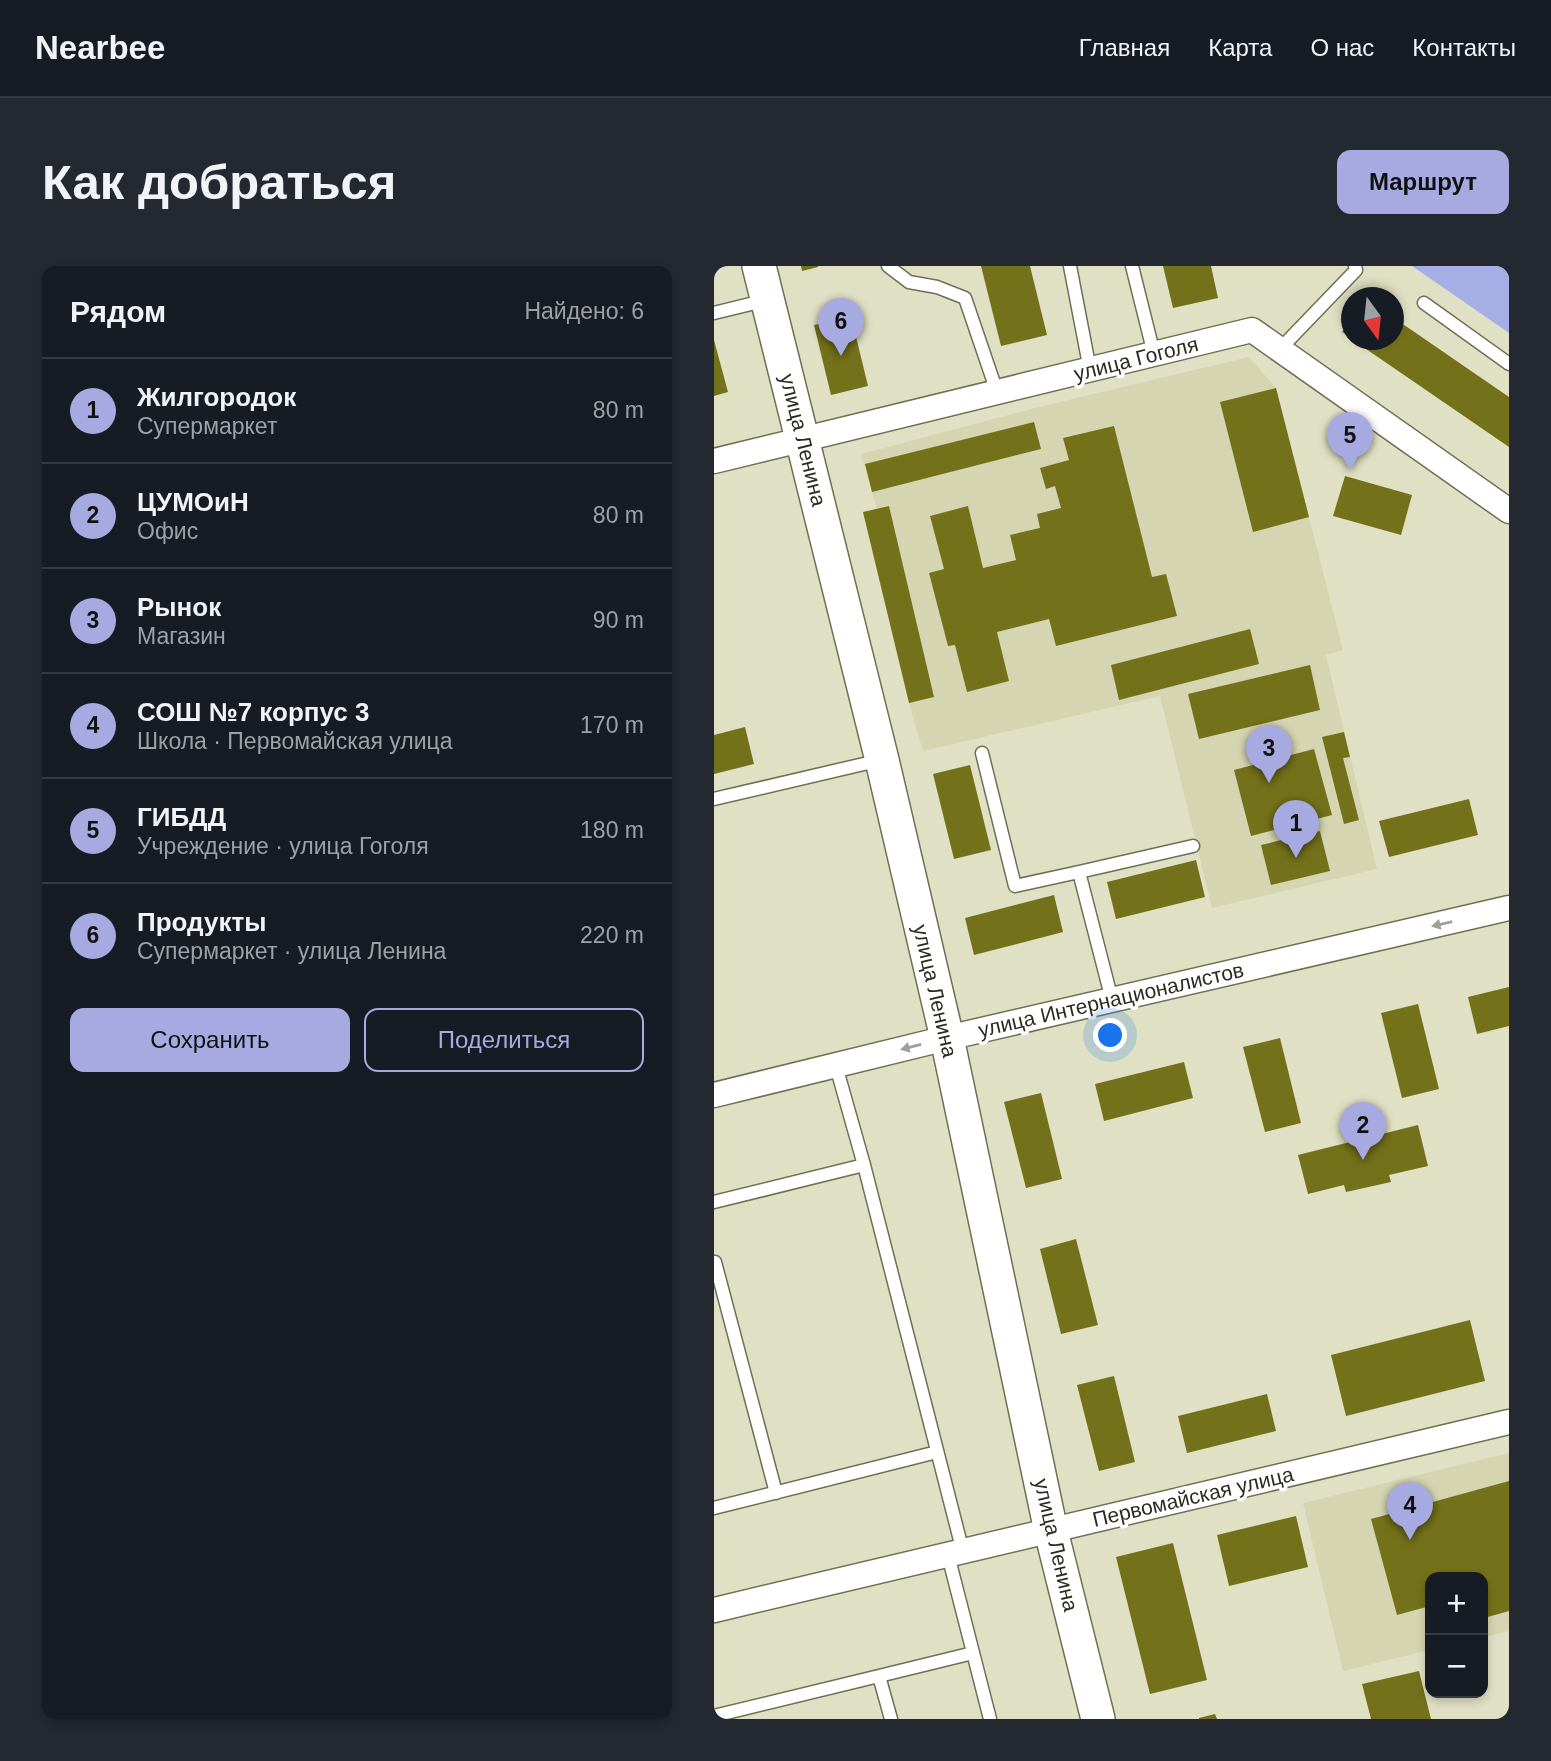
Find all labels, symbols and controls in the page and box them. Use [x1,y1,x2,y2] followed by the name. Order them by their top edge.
[35,29,165,66] text: Nearbee
[1079,34,1170,61] text: Главная
[1208,34,1272,61] text: Карта
[1310,34,1374,61] text: О нас
[1412,34,1516,61] text: Контакты
[1337,150,1509,214] button: Маршрут
[42,155,396,209] text: Как добраться
[1341,287,1404,350] north arrow
[70,295,166,328] text: Рядом
[524,298,644,324] text: Найдено: 6
[818,298,864,356] pin: 6
[1071,332,1200,385] street label: улица Гоголя
[776,371,831,509] street label: улица Ленина
[137,382,296,412] text: Жилгородок
[87,397,99,423] text: 1
[593,397,644,423] text: 80 m
[1327,412,1373,470] pin: 5
[137,413,277,439] text: Супермаркет
[137,487,249,517] text: ЦУМОиН
[87,502,99,528] text: 2
[593,502,644,528] text: 80 m
[137,518,198,544] text: Офис
[137,592,221,622] text: Рынок
[87,607,99,633] text: 3
[593,607,644,633] text: 90 m
[137,623,226,649] text: Магазин
[137,697,369,727] text: СОШ №7 корпус 3
[87,712,99,738] text: 4
[580,712,644,738] text: 170 m
[1246,725,1292,783] pin: 3
[137,728,453,754] text: Школа · Первомайская улица
[1273,800,1319,858] pin: 1
[137,802,226,832] text: ГИБДД
[87,817,99,843] text: 5
[580,817,644,843] text: 180 m
[137,833,429,859] text: Учреждение · улица Гоголя
[137,907,266,937] text: Продукты
[1431,919,1453,930] one-way arrow
[87,922,99,948] text: 6
[580,922,644,948] text: 220 m
[909,922,962,1060] street label: улица Ленина
[137,938,446,964] text: Супермаркет · улица Ленина
[976,958,1246,1041] street label: улица Интернационалистов
[70,1008,350,1072] button: Сохранить
[364,1008,644,1072] button: Поделиться
[1093,1018,1127,1052] your location
[899,1042,921,1053] one-way arrow
[1340,1102,1386,1160] pin: 2
[1090,1462,1296,1531] street label: Первомайская улица
[1030,1476,1083,1614] street label: улица Ленина
[1387,1482,1433,1540] pin: 4
[1425,1572,1488,1698] map controls
[1425,1572,1488,1635] button: +
[1425,1635,1488,1698] button: −

